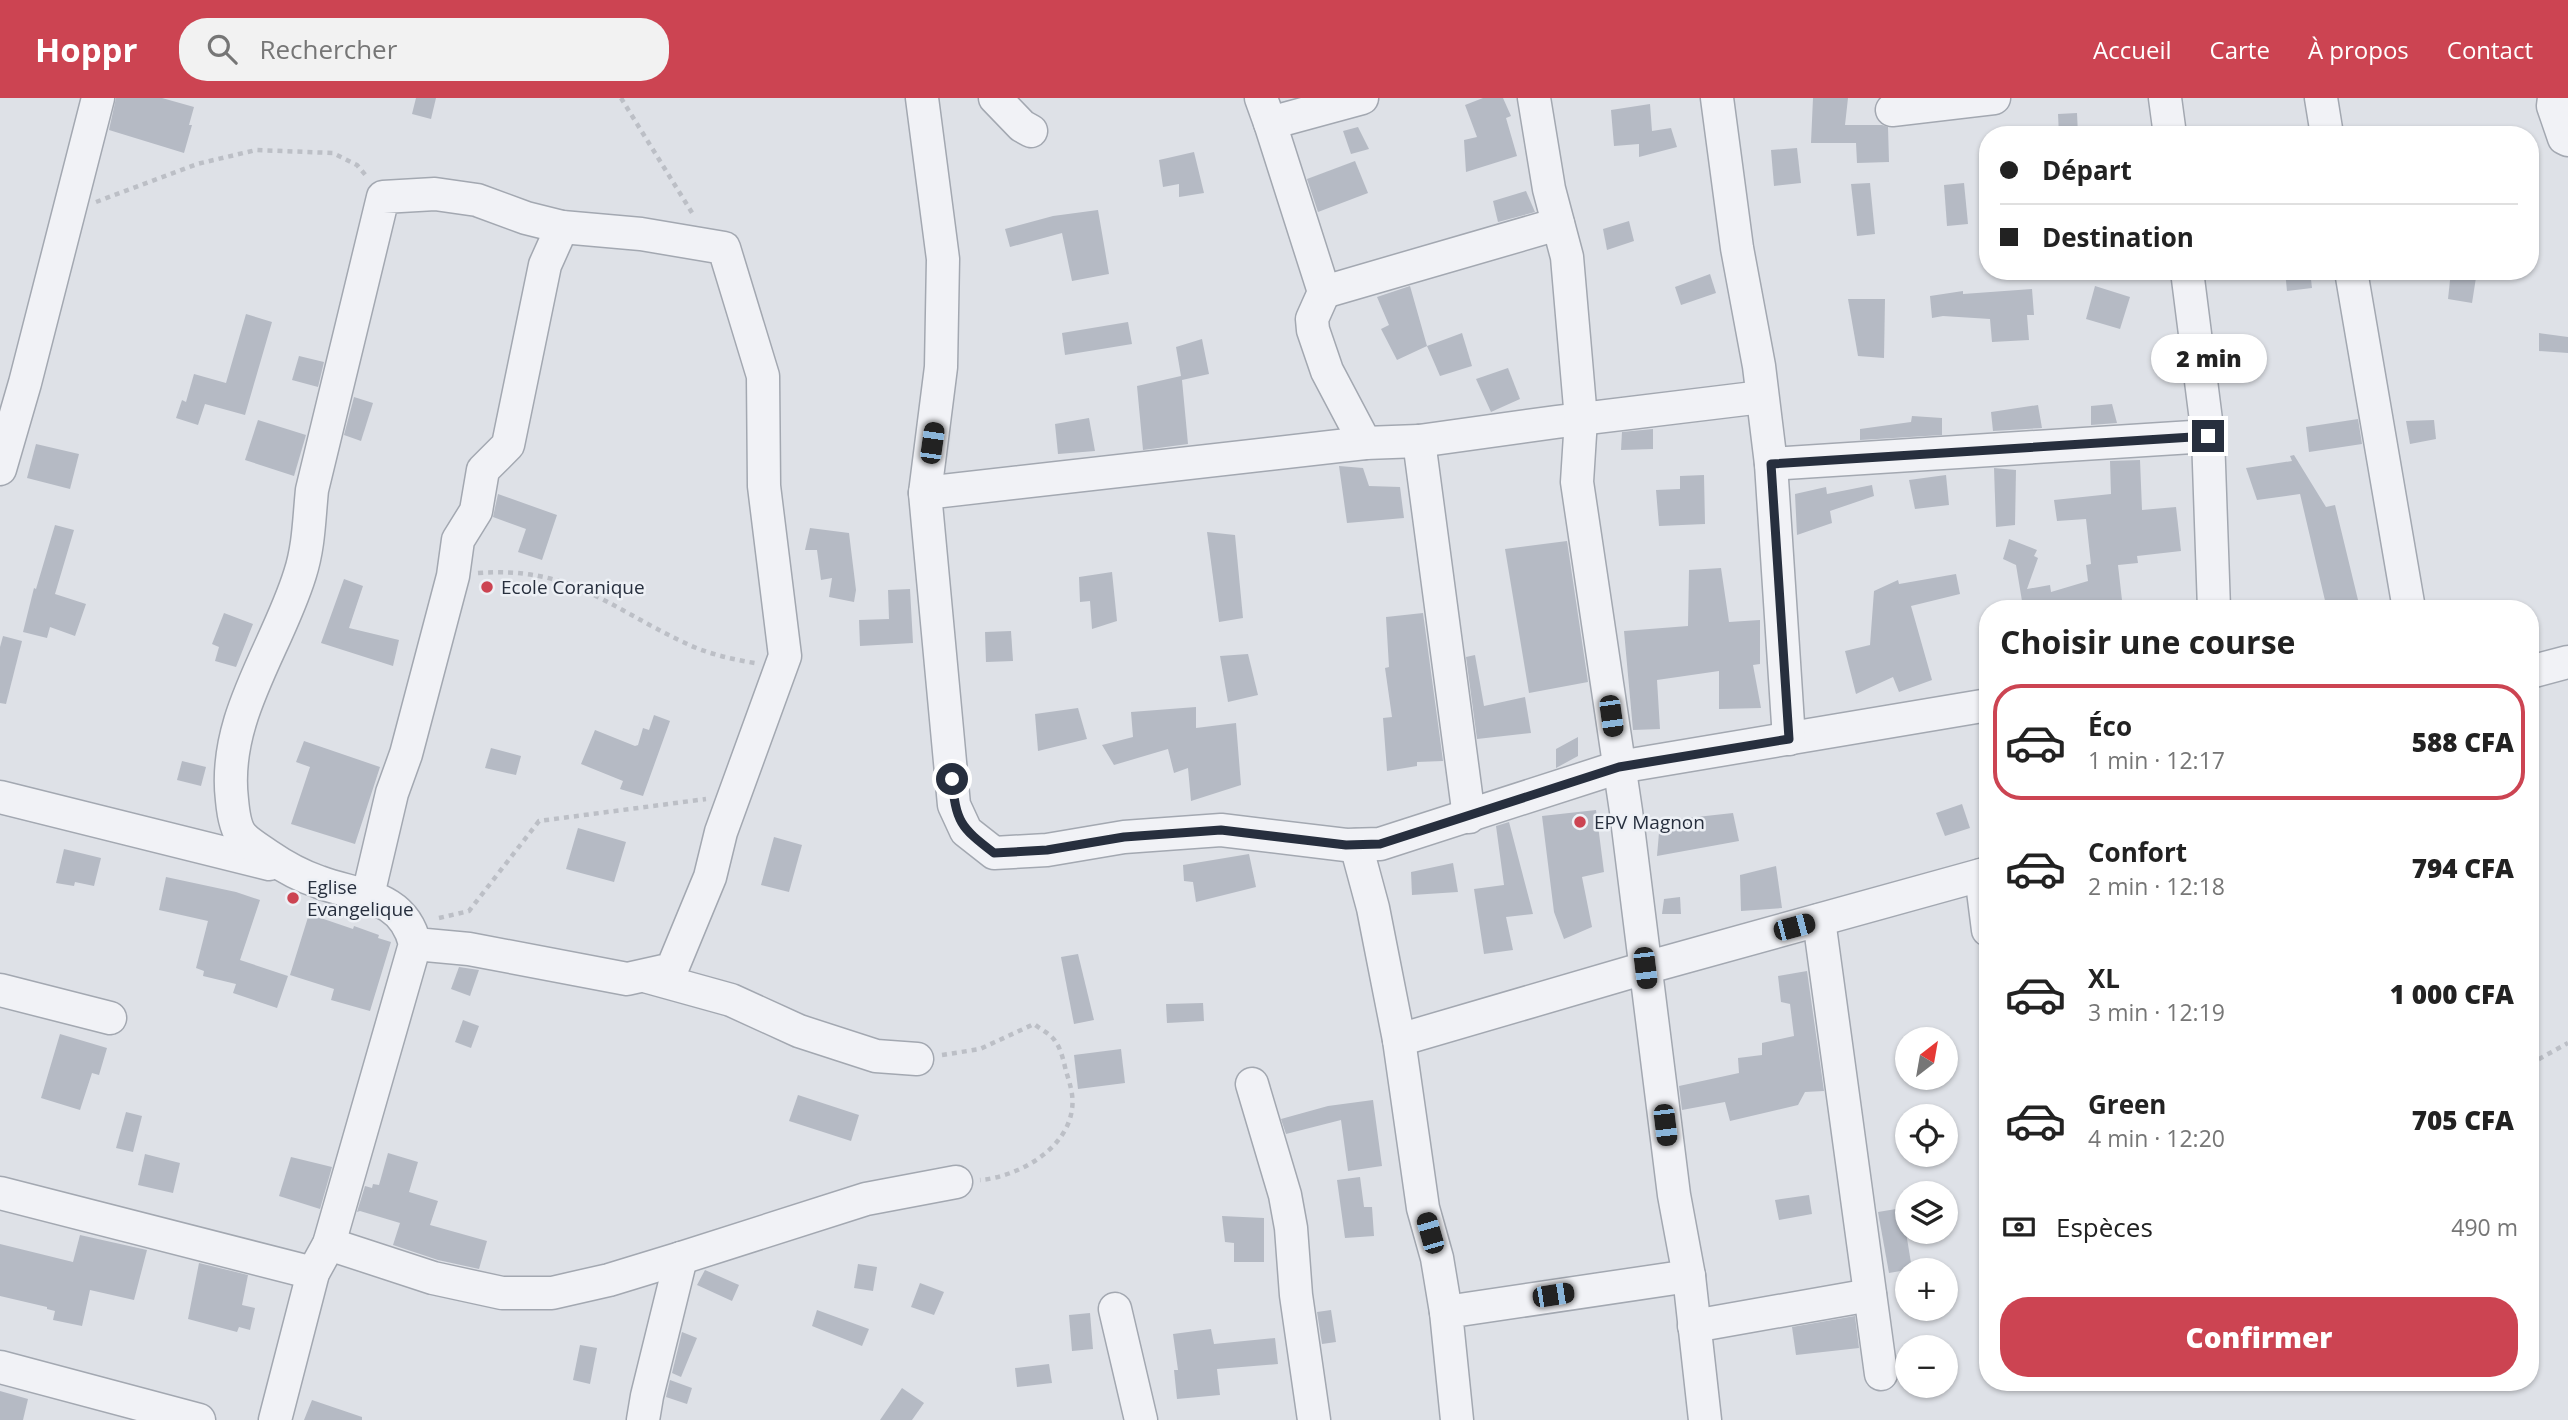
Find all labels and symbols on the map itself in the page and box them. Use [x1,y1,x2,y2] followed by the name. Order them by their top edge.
[2150,334,2266,384] callout: 2 min
[2192,420,2224,452] route end
[919,421,946,465] car
[501,574,645,600] place label: Ecole Coranique
[479,579,495,595] marker: Ecole Coranique
[1598,694,1625,738] car
[936,763,968,795] route start
[1594,809,1705,835] place label: EPV Magnon
[1572,814,1588,830] marker: EPV Magnon
[307,874,414,922] place label: Eglise Evangelique
[285,890,301,906] marker: Eglise Evangelique
[1771,911,1818,943] car
[1633,946,1658,990] car
[1895,1027,1958,1090] north arrow
[1653,1103,1678,1147] car
[1415,1210,1446,1256] car
[1531,1281,1576,1309] car

